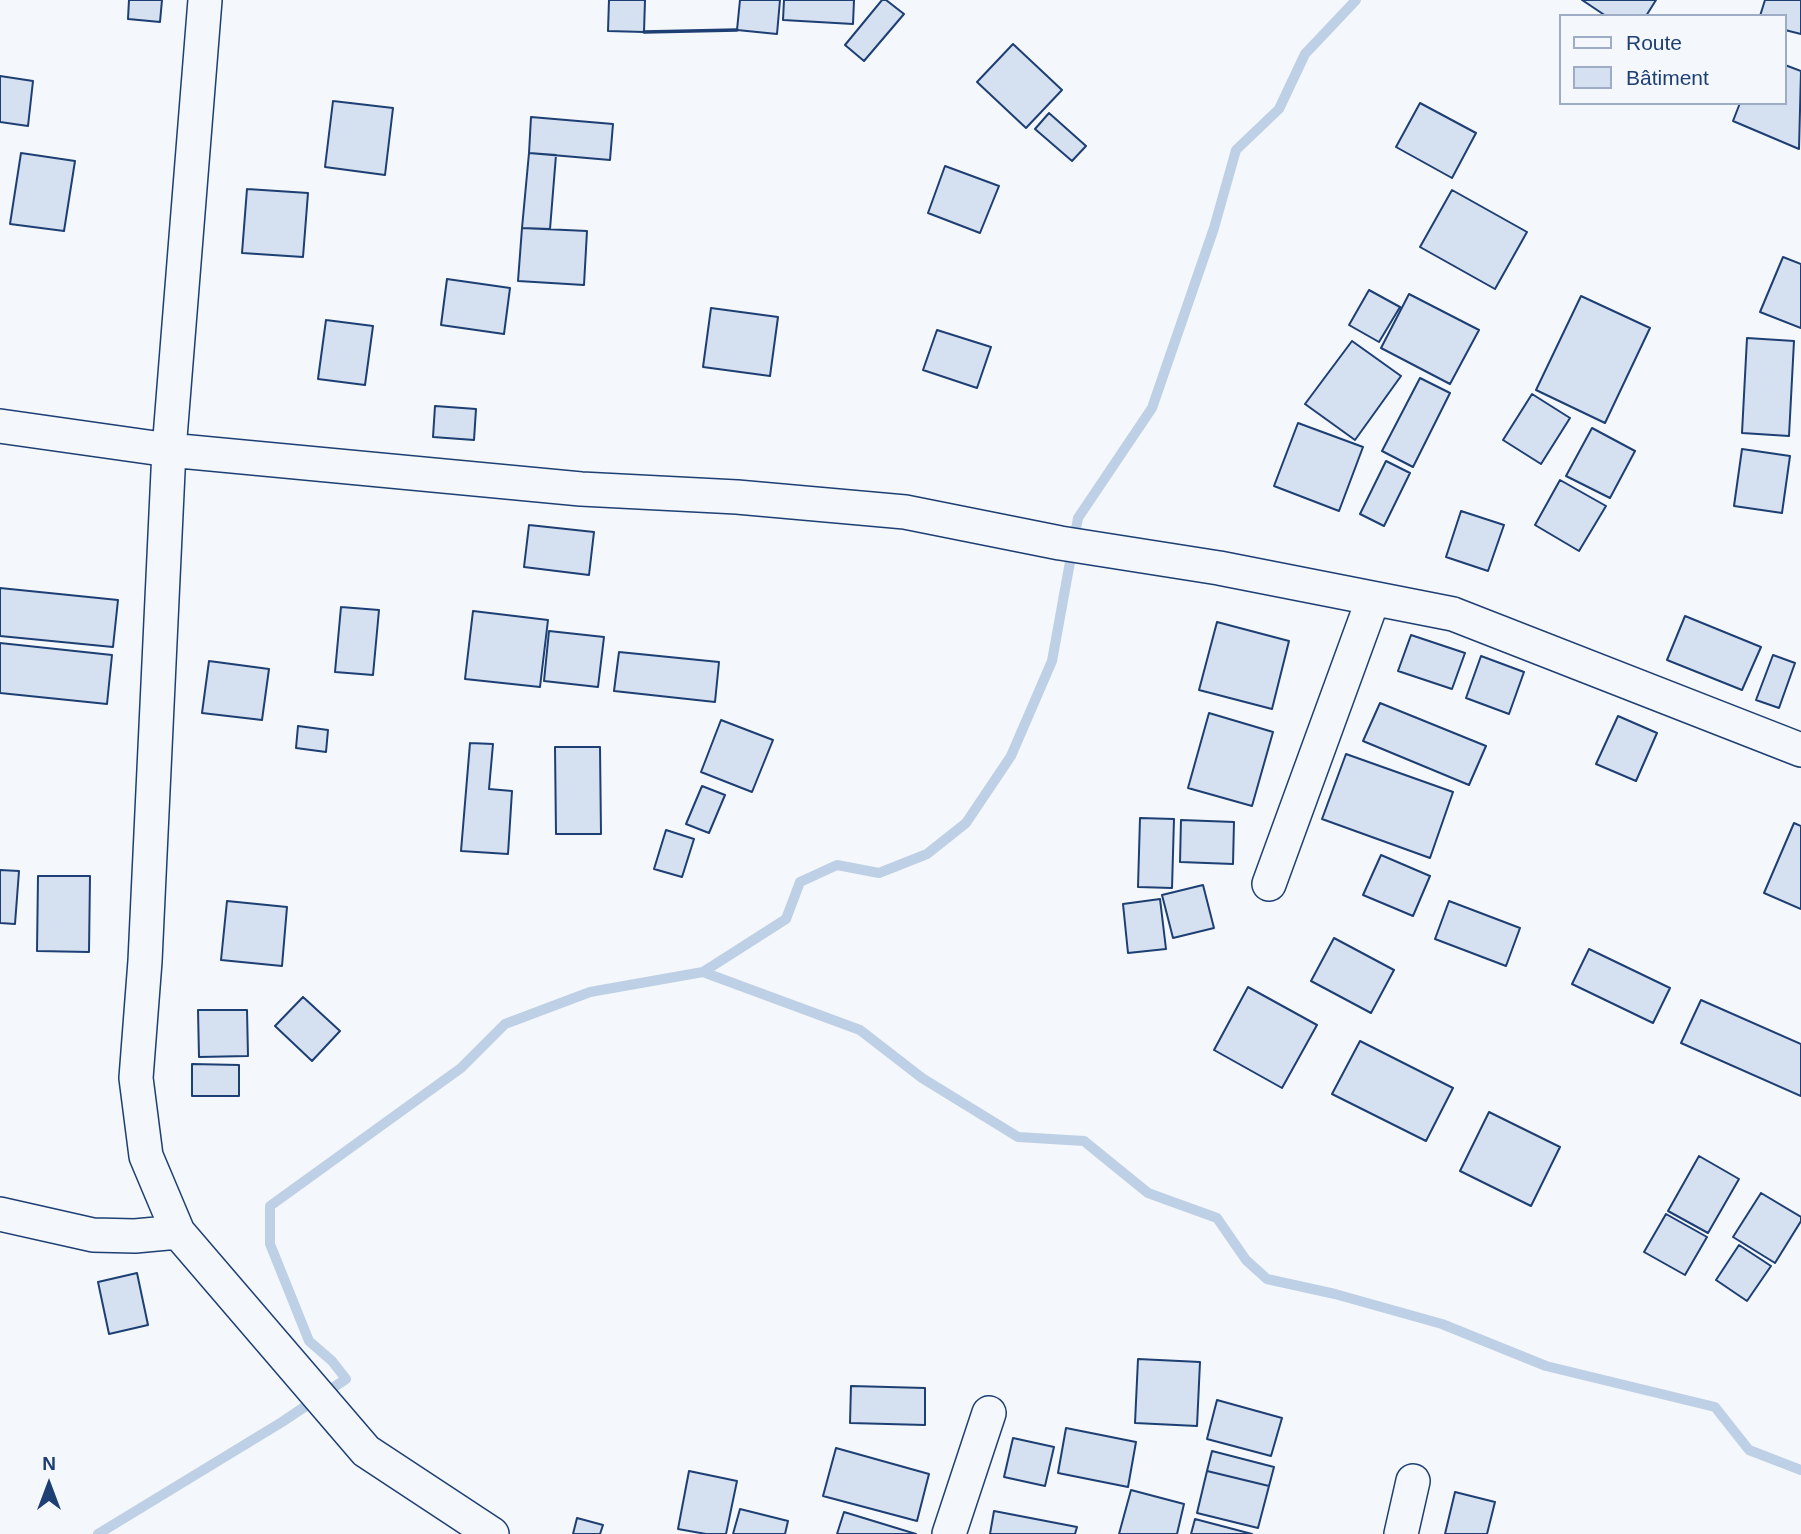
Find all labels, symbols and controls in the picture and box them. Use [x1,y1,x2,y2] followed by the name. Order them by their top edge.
[1560,14,1787,105] legend
[1626,31,1682,54] text: Route
[1626,66,1709,89] text: Bâtiment
[14,1450,84,1520] north arrow
[42,1453,56,1474] text: N

